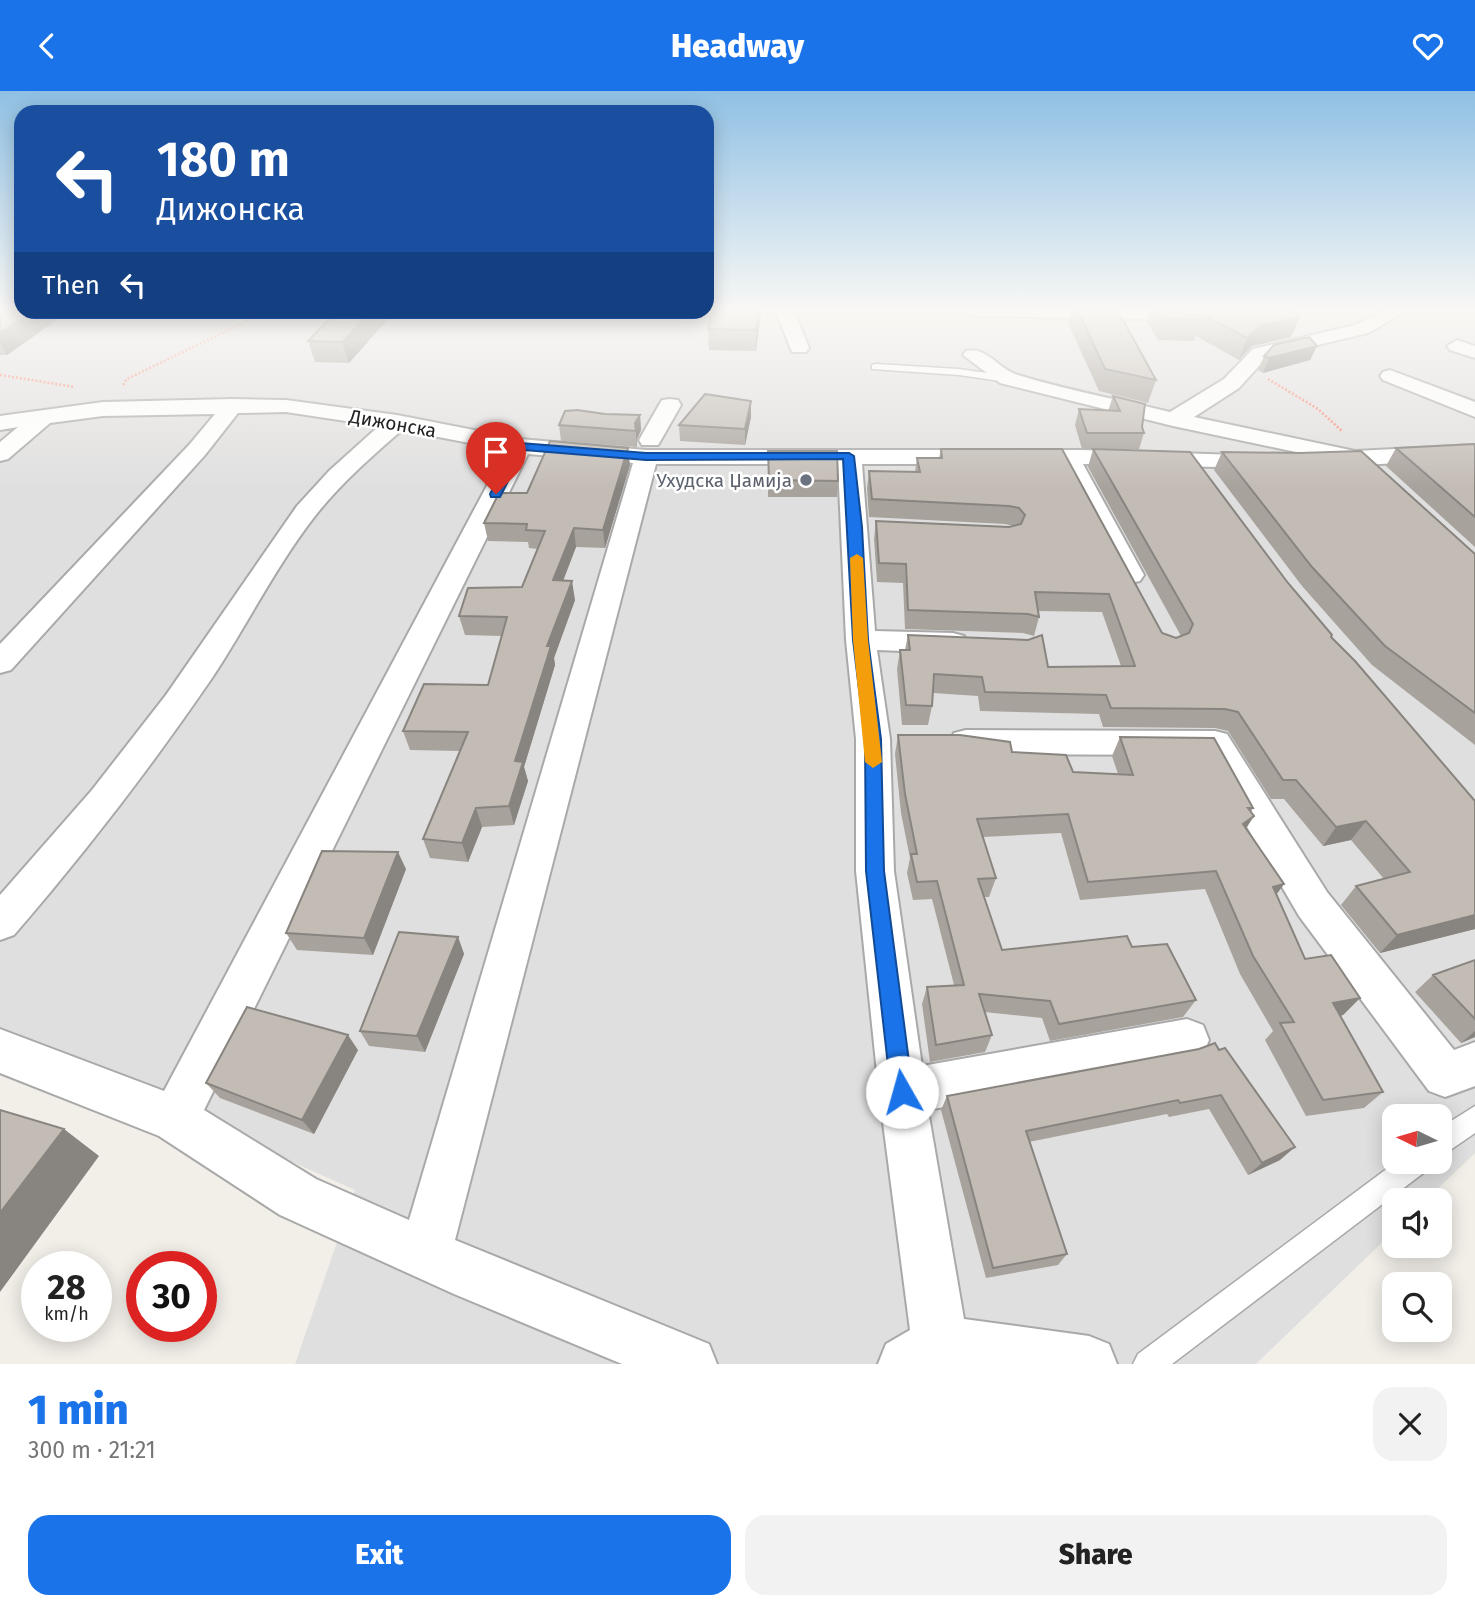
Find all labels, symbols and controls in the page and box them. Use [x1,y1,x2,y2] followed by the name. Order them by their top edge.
[28,27,66,65] icon: back
[671,27,804,65] text: Headway
[1409,27,1447,65] icon: heart
[157,130,290,189] text: 180 m
[42,133,133,224] icon: left
[157,190,305,228] text: Дижонска
[114,266,152,304] icon: left
[42,270,100,301] text: Then
[347,404,438,442] street label: Дижонска
[466,422,526,494] pin
[477,433,515,471] icon: arrive
[656,469,792,492] place label: Ухудска Џамија
[798,472,814,488] marker: Ухудска Џамија
[865,1055,939,1129] position arrow
[1382,1104,1452,1174] north arrow
[1382,1104,1452,1342] map controls
[1382,1188,1452,1258] button: sound
[126,1251,217,1342] speed limit sign: 30
[47,1266,86,1308] text: 28
[1382,1272,1452,1342] button: search
[44,1303,89,1325] text: km/h
[28,1385,129,1435] text: 1 min
[1373,1387,1447,1461] button: close
[28,1436,156,1464] text: 300 m · 21:21
[28,1515,731,1595] button: Exit
[745,1515,1447,1595] button: Share

